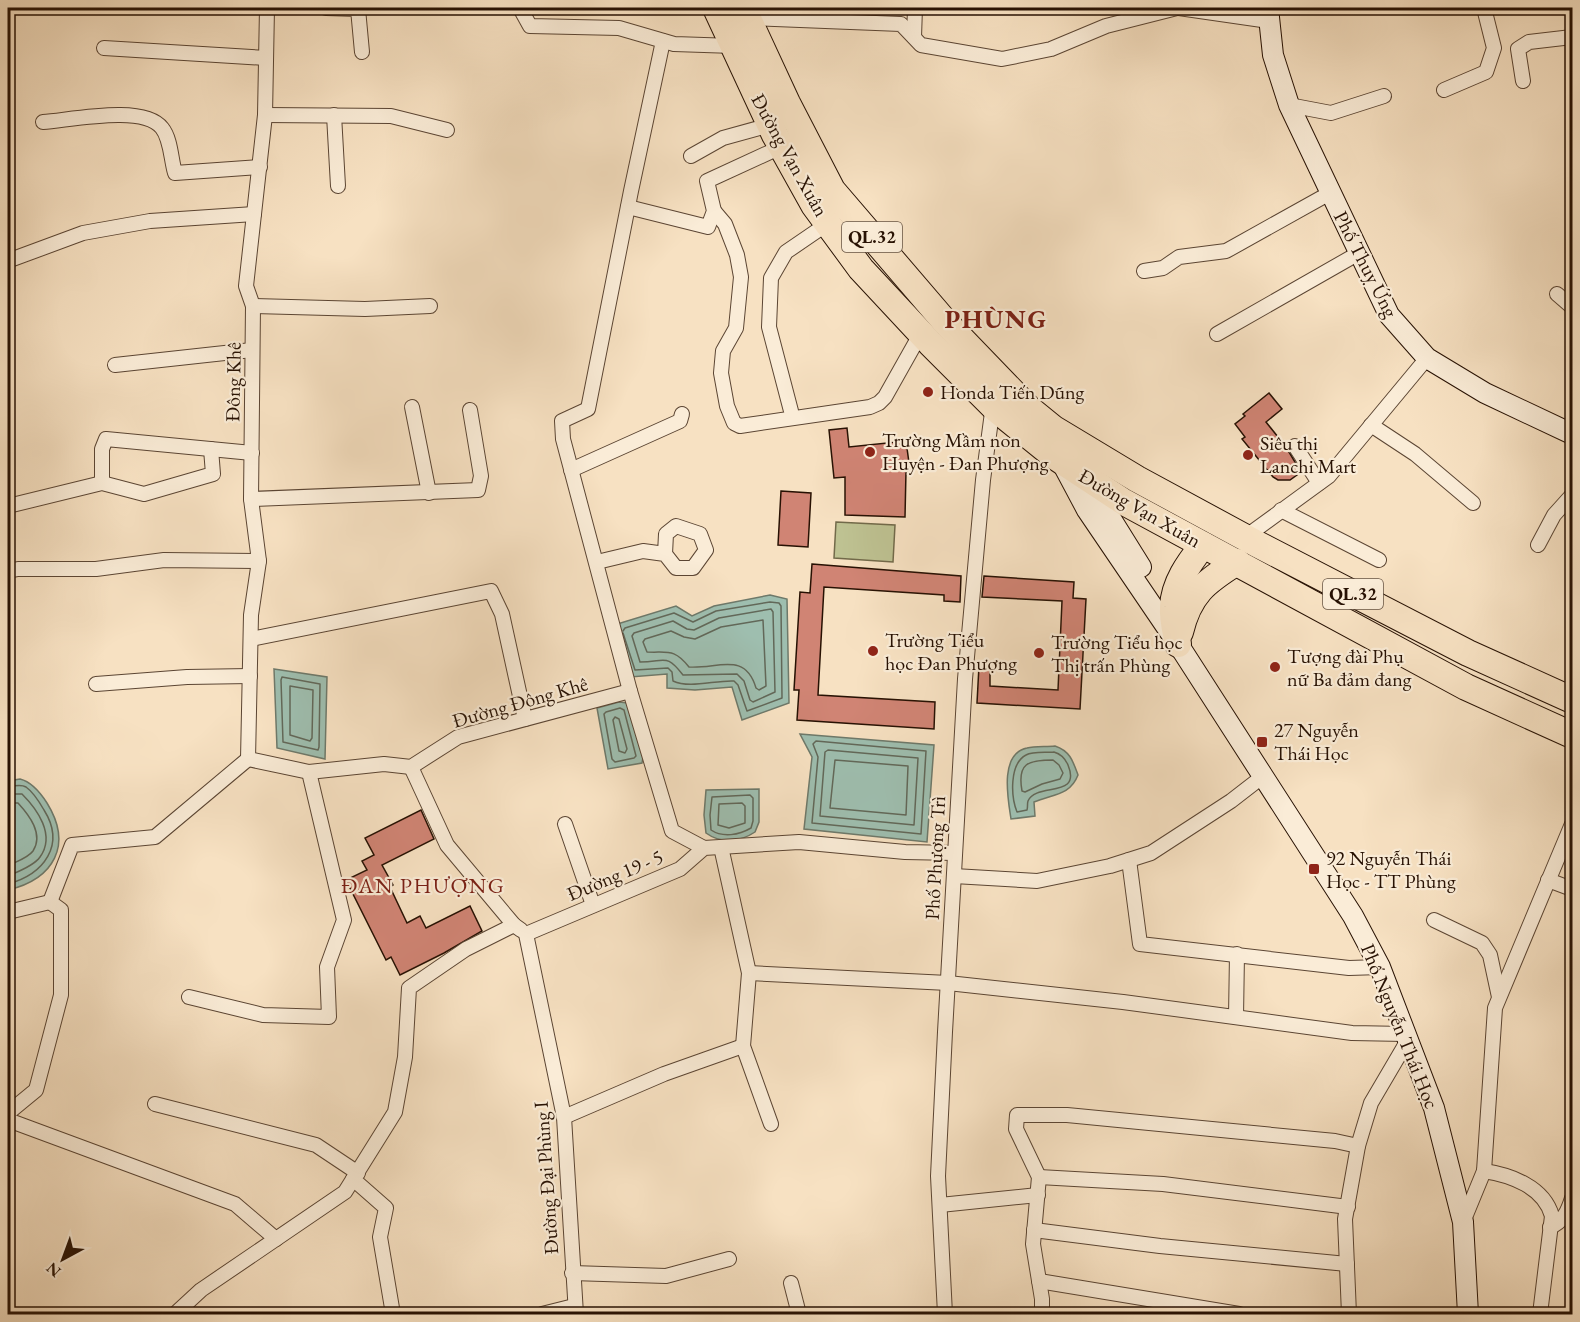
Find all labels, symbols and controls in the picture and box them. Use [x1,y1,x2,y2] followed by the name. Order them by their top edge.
[745,89,835,222] street label: Đường Vạn Xuân
[1328,206,1404,322] street label: Phố Thuỵ Ứng
[842,222,902,252] road number: QL.32
[944,302,1048,336] district label: PHÙNG
[219,342,247,422] street label: Đông Khê
[940,379,1085,405] place label: Honda Tiến Dũng
[921,385,935,399] marker: Honda Tiến Dũng
[882,427,1049,476] place label: Trường Mầm non Huyện - Đan Phượng
[1260,430,1357,479] place label: Siêu thị Lanchi Mart
[863,445,877,459] marker: Trường Mầm non Huyện - Đan Phượng
[1241,448,1255,462] marker: Siêu thị Lanchi Mart
[1074,463,1206,554] street label: Đường Vạn Xuân
[1323,579,1383,609] road number: QL.32
[885,627,1017,676] place label: Trường Tiểu học Đan Phượng
[1051,629,1183,678] place label: Trường Tiểu học Thị trấn Phùng
[1287,643,1412,692] place label: Tượng đài Phụ nữ Ba đảm đang
[866,644,880,658] marker: Trường Tiểu học Đan Phượng
[1032,646,1046,660] marker: Trường Tiểu học Thị trấn Phùng
[1268,660,1282,674] marker: Tượng đài Phụ nữ Ba đảm đang
[449,670,591,734] street label: Đường Đông Khê
[1274,717,1359,766] place label: 27 Nguyễn Thái Học
[1255,735,1269,749] marker: 27 Nguyễn Thái Học
[919,795,951,921] street label: Phố Phượng Trì
[563,843,667,907] street label: Đường 19 - 5
[1326,845,1456,894] place label: 92 Nguyễn Thái Học - TT Phùng
[1307,862,1321,876] marker: 92 Nguyễn Thái Học - TT Phùng
[341,871,505,900] district label: ĐAN PHƯỢNG
[1355,940,1445,1112] street label: Phố Nguyễn Thái Học
[528,1100,564,1256] street label: Đường Đại Phùng I
[33,1229,93,1289] north arrow
[42,1258,65,1282] text: N

